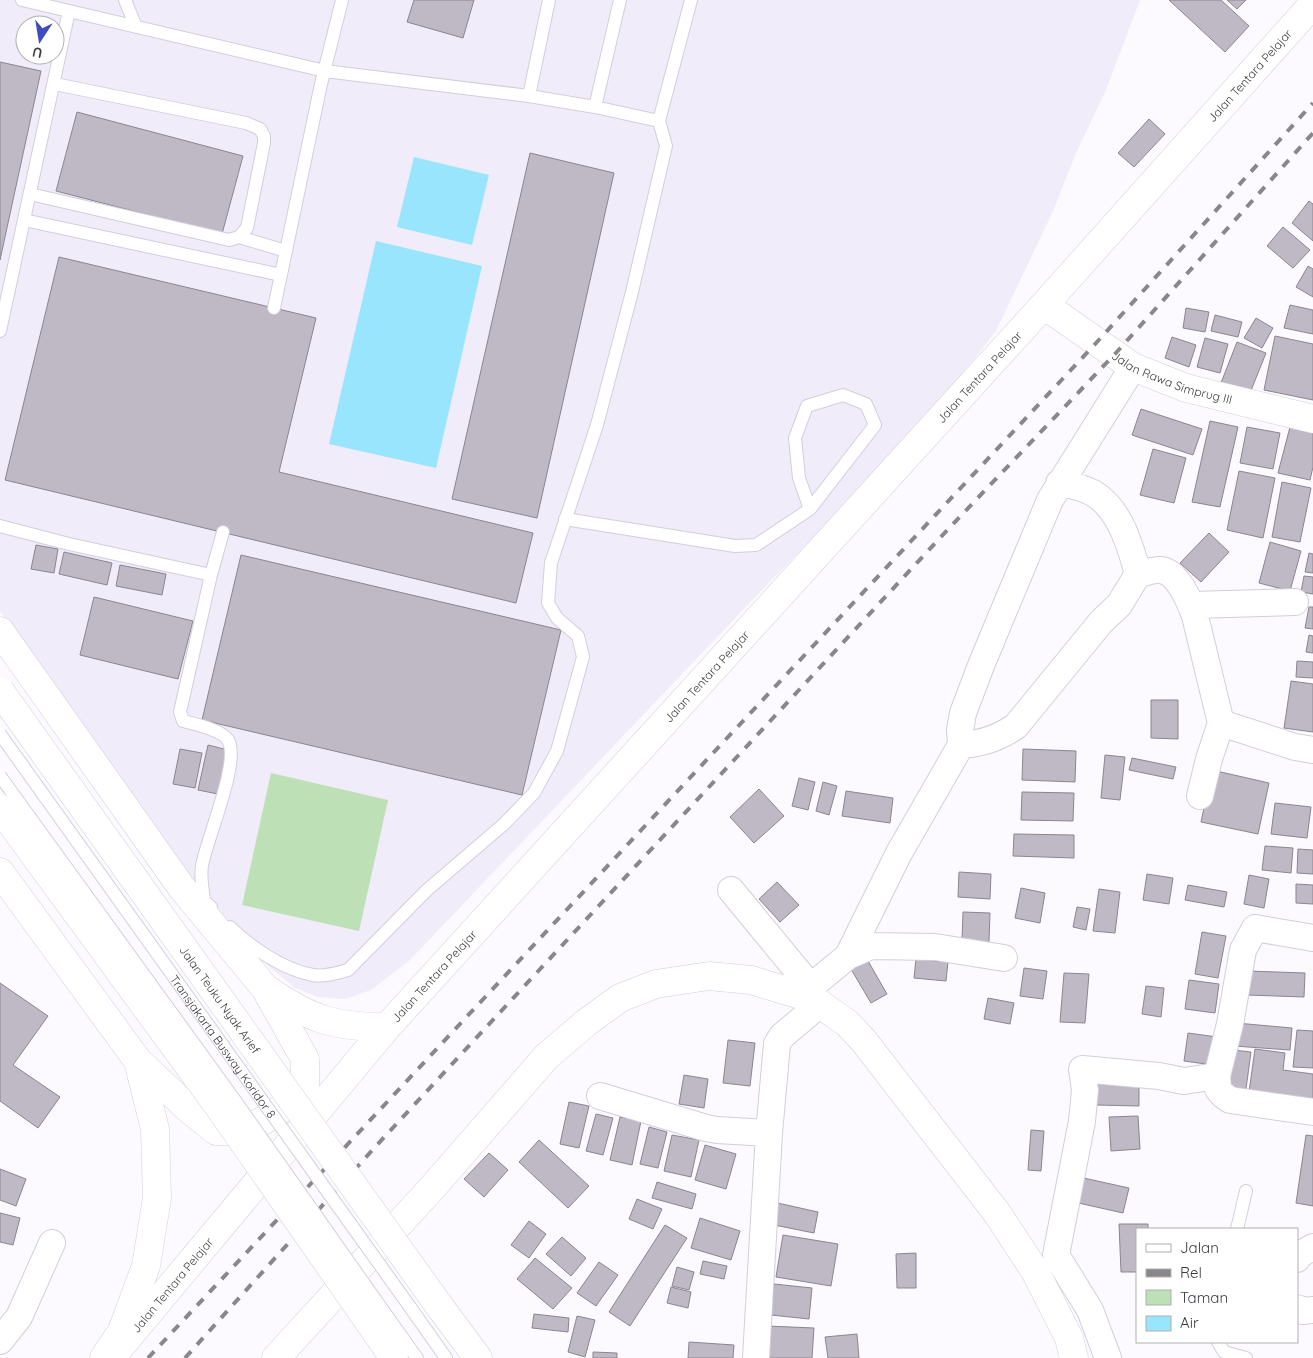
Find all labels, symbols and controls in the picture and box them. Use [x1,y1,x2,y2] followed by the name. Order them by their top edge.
[15,15,65,65] north arrow
[1204,25,1295,125] street label: Jalan Tentara Pelajar
[31,43,44,63] text: U
[933,327,1025,426] street label: Jalan Tentara Pelajar
[1109,347,1234,407] street label: Jalan Rawa Simprug III
[661,627,752,725] street label: Jalan Tentara Pelajar
[388,926,480,1025] street label: Jalan Tentara Pelajar
[177,943,264,1057] street label: Jalan Teuku Nyak Arief
[167,972,280,1121] street label: Transjakarta Busway Koridor 8
[1136,1228,1298,1343] legend
[128,1234,216,1335] street label: Jalan Tentara Pelajar
[1180,1238,1219,1257] text: Jalan
[1180,1263,1202,1282] text: Rel
[1180,1288,1228,1307] text: Taman
[1180,1313,1199,1332] text: Air

